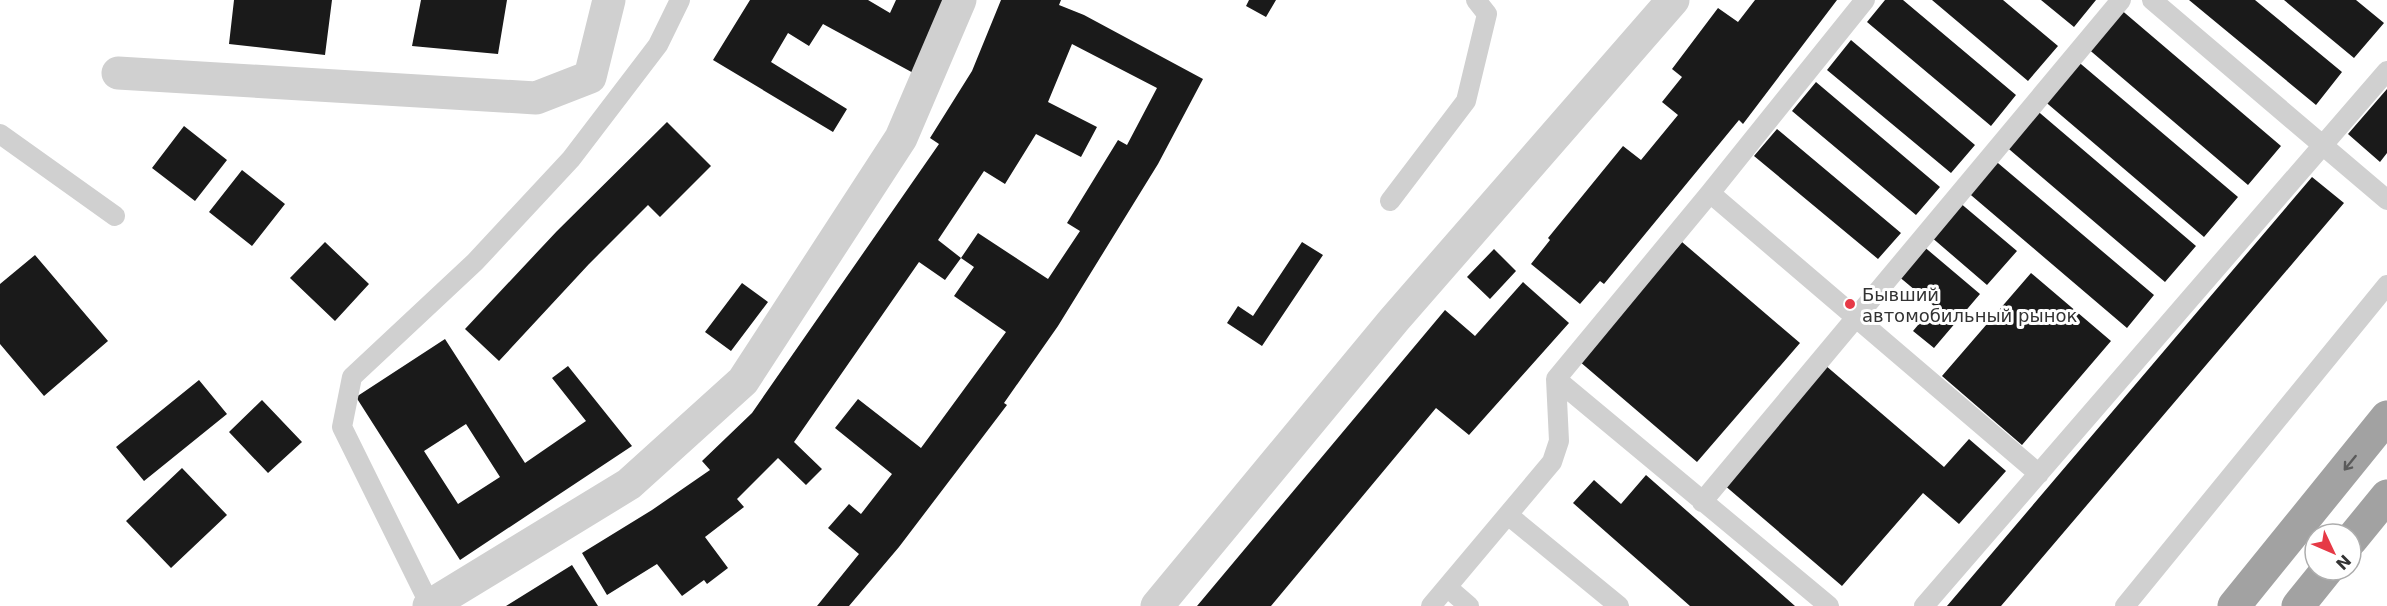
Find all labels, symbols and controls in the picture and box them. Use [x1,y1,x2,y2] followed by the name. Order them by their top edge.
[1862,284,2077,326] place label: Бывший автомобильный рынок
[1843,297,1857,311] marker: Бывший автомобильный рынок
[2344,455,2357,471] one-way arrow
[2303,522,2363,582] north arrow
[2332,551,2355,573] text: N

